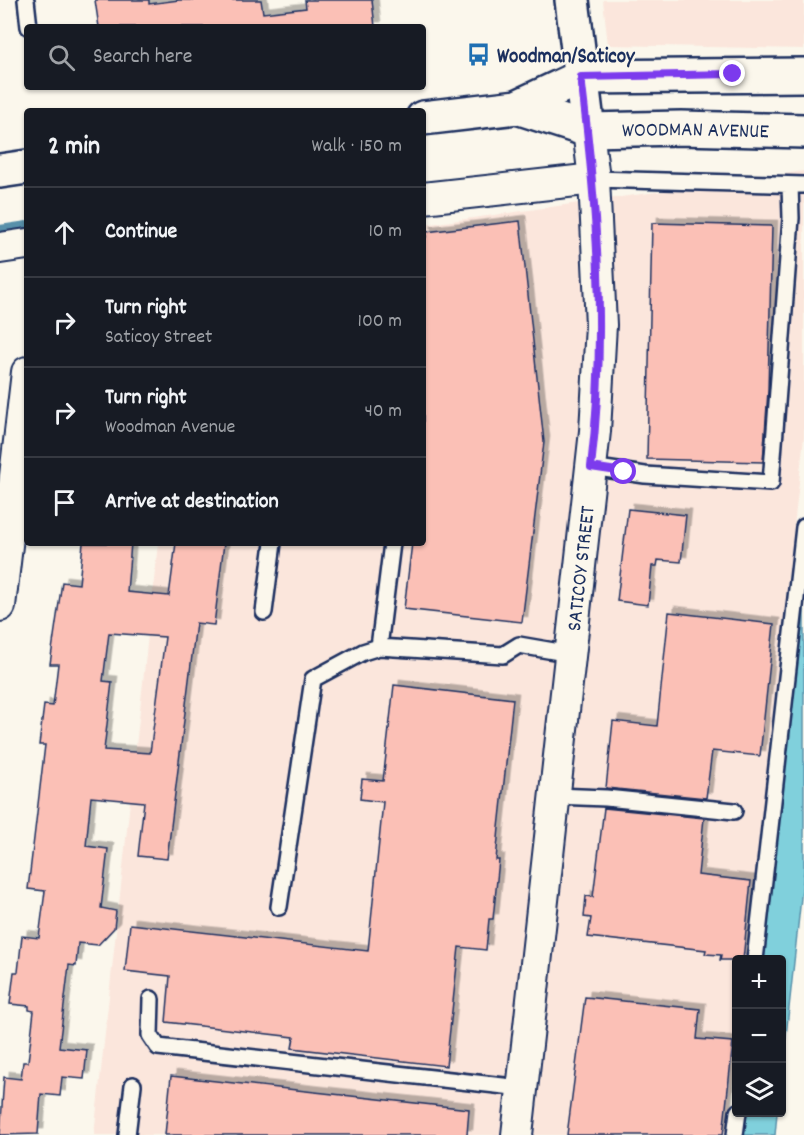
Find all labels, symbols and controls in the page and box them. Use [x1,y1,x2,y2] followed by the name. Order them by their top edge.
[24,24,426,90] search box
[45,41,78,74] icon: search
[93,42,192,73] text: Search here
[466,42,492,68] bus stop icon: Woodman/Saticoy
[497,43,636,73] place label: Woodman/Saticoy
[719,60,745,86] route end
[622,116,770,148] street label: WOODMAN AVENUE
[48,129,100,166] text: 2 min
[312,133,402,161] text: Walk · 150 m
[48,216,81,249] icon: ahead
[105,217,177,248] text: Continue
[368,218,402,246] text: 10 m
[105,293,187,324] text: Turn right
[48,306,81,339] icon: right
[358,308,402,336] text: 100 m
[105,324,212,352] text: Saticoy Street
[105,383,187,414] text: Turn right
[48,396,81,429] icon: right
[364,398,402,426] text: 40 m
[105,414,235,442] text: Woodman Avenue
[610,458,636,484] route start
[48,486,81,519] icon: arrive
[105,487,279,518] text: Arrive at destination
[561,504,605,633] street label: SATICOY STREET
[732,955,786,1117] map controls
[732,955,786,1009] button: +
[732,1009,786,1063] button: −
[732,1063,786,1117] button: layers

